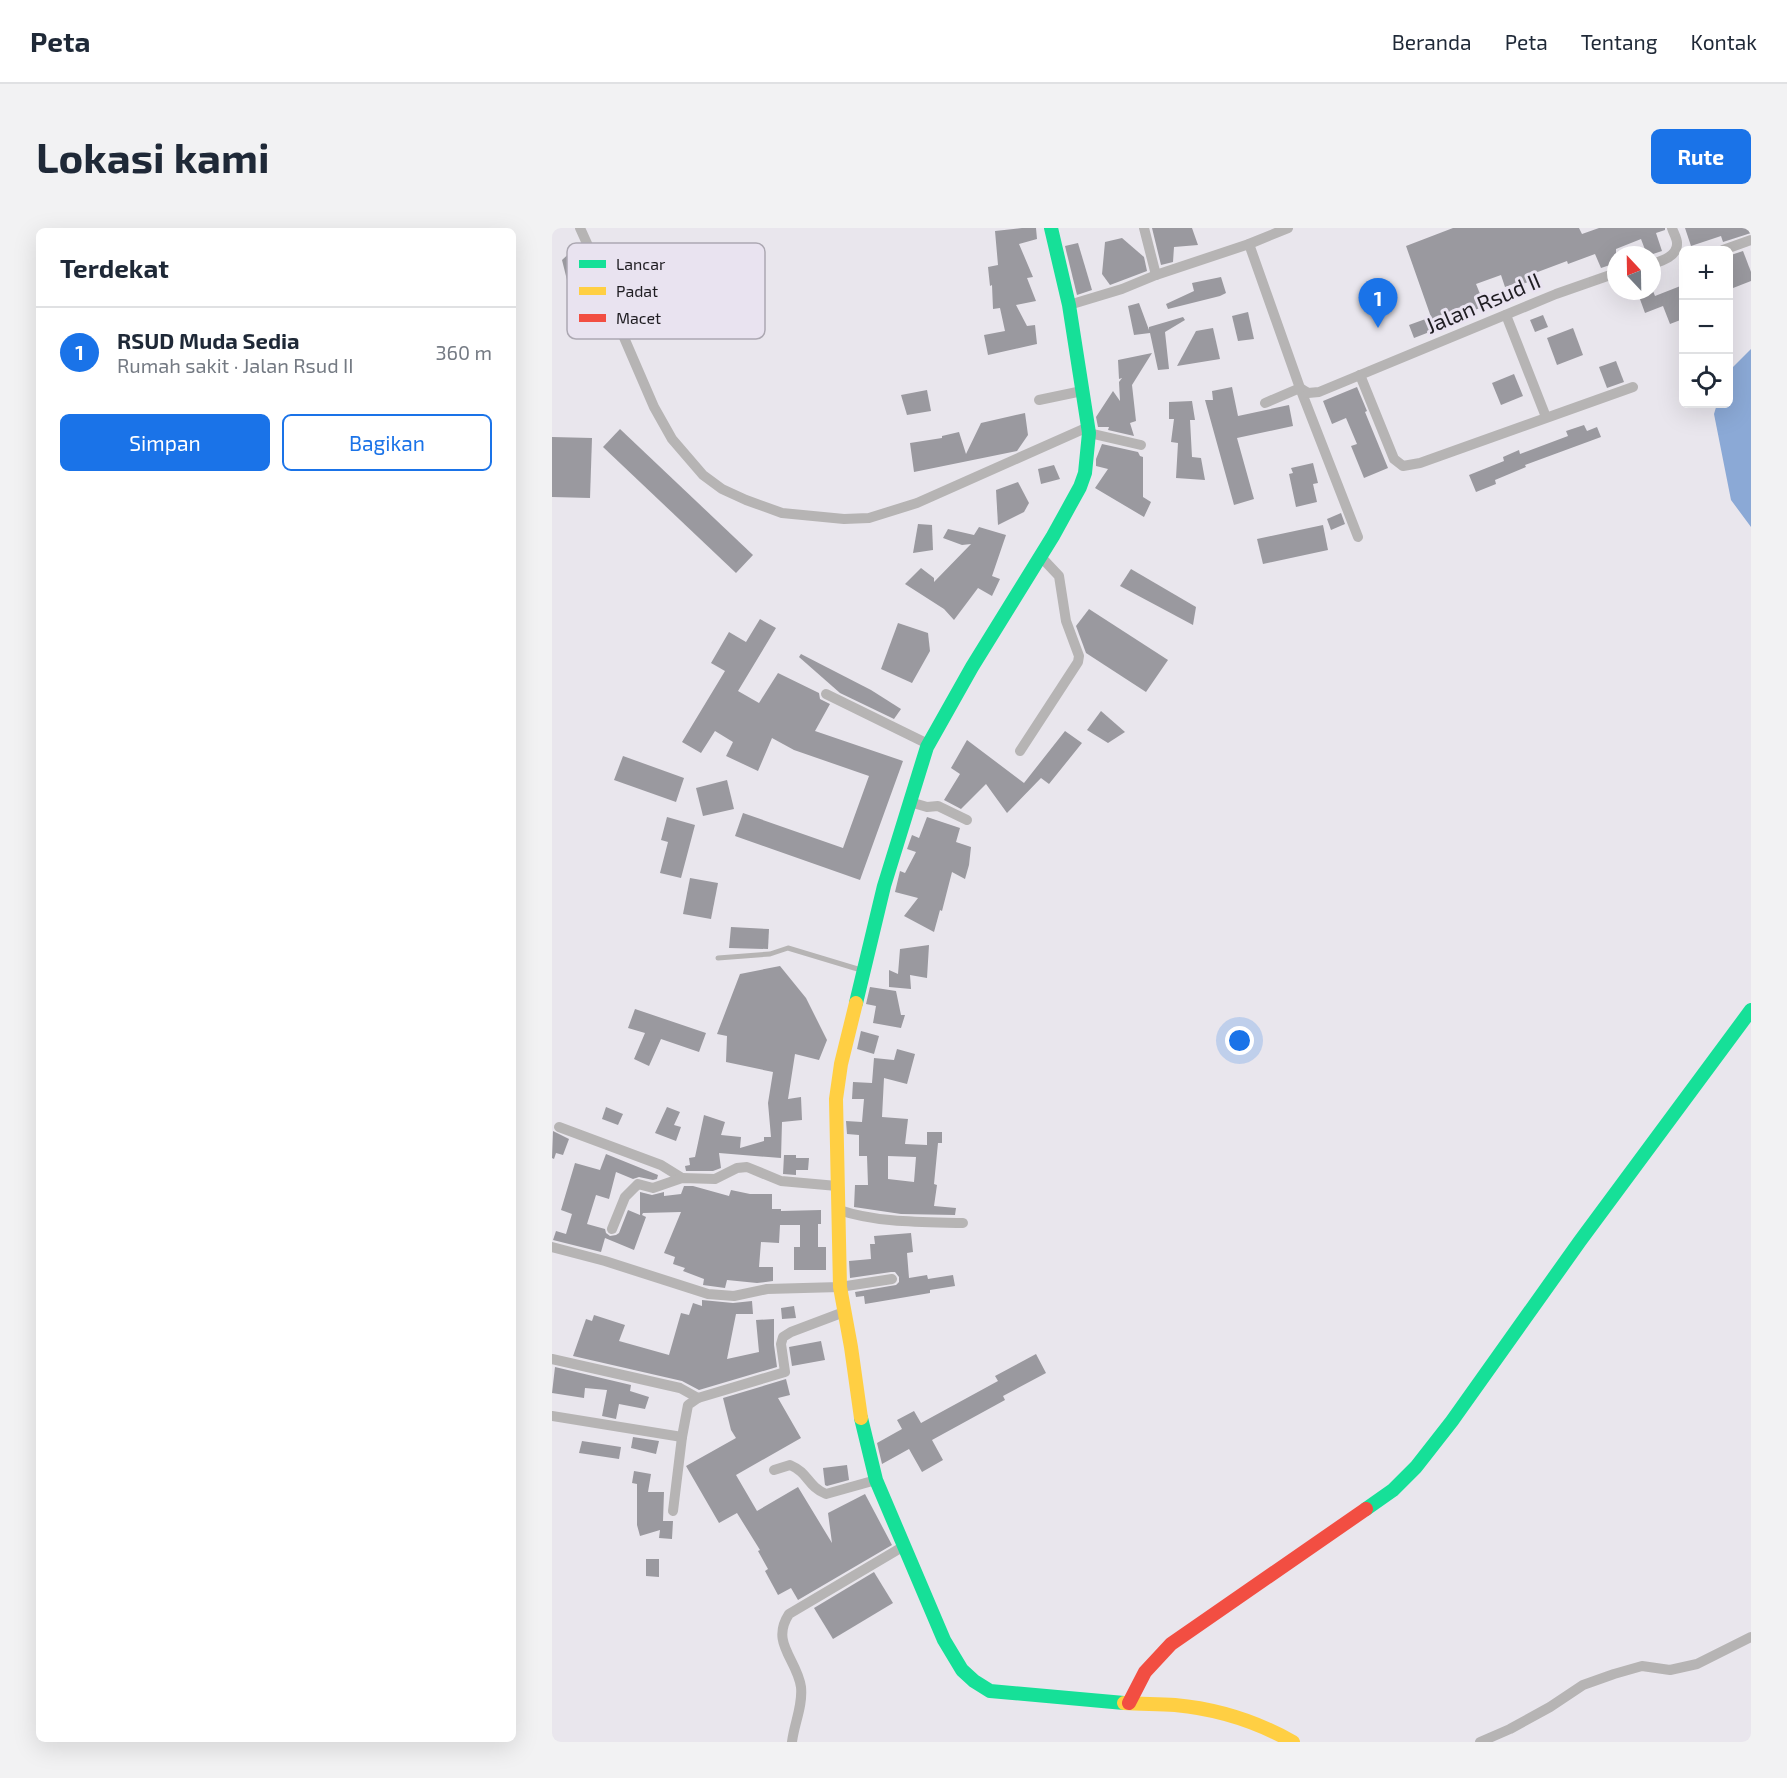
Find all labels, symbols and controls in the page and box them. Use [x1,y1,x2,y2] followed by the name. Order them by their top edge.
[30,24,90,58] text: Peta
[1392,29,1472,54] text: Beranda
[1505,29,1548,54] text: Peta
[1581,29,1658,54] text: Tentang
[1691,29,1757,54] text: Kontak
[1651,129,1751,184] button: Rute
[36,131,270,181] text: Lokasi kami
[567,243,765,339] legend
[1607,246,1661,300] north arrow
[1679,246,1733,408] map controls
[1679,246,1733,300] button: +
[60,252,169,283] text: Terdekat
[616,254,666,273] text: Lancar
[1421,266,1544,338] street label: Jalan Rsud II
[1358,279,1398,328] pin: 1
[616,281,658,300] text: Padat
[1679,300,1733,354] button: −
[616,308,661,327] text: Macet
[117,327,300,353] text: RSUD Muda Sedia
[75,340,84,364] text: 1
[435,340,492,364] text: 360 m
[117,353,354,377] text: Rumah sakit · Jalan Rsud II
[1679,354,1733,408] button: locate
[60,414,270,471] button: Simpan
[282,414,492,471] button: Bagikan
[1225,1026,1254,1055] your location

